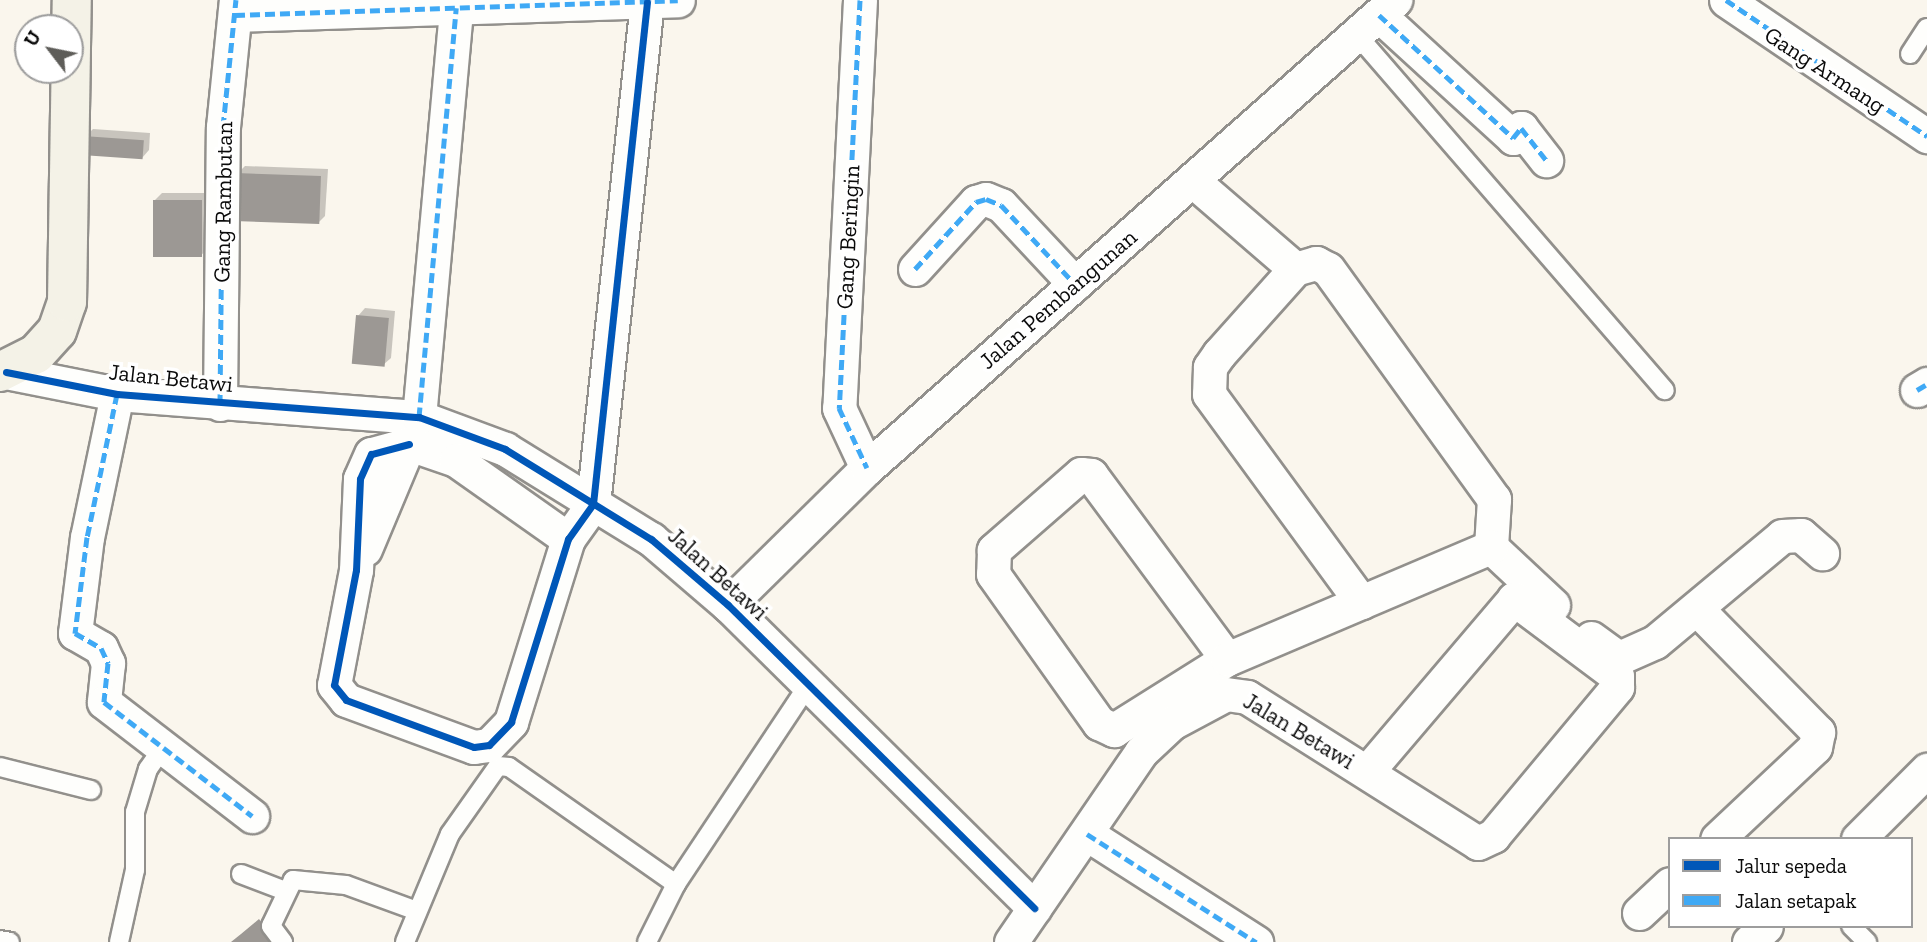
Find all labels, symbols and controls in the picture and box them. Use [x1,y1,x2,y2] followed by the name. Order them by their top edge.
[14,14,84,84] north arrow
[1759,20,1891,120] street label: Gang Armang
[19,27,46,51] text: U
[208,121,238,283] street label: Gang Rambutan
[830,164,866,310] street label: Gang Beringin
[974,223,1142,375] street label: Jalan Pembangunan
[108,358,234,398] street label: Jalan Betawi
[662,522,774,626] street label: Jalan Betawi
[1239,687,1359,775] street label: Jalan Betawi
[1668,837,1913,928] legend
[1735,853,1847,878] text: Jalur sepeda
[1735,888,1856,913] text: Jalan setapak

